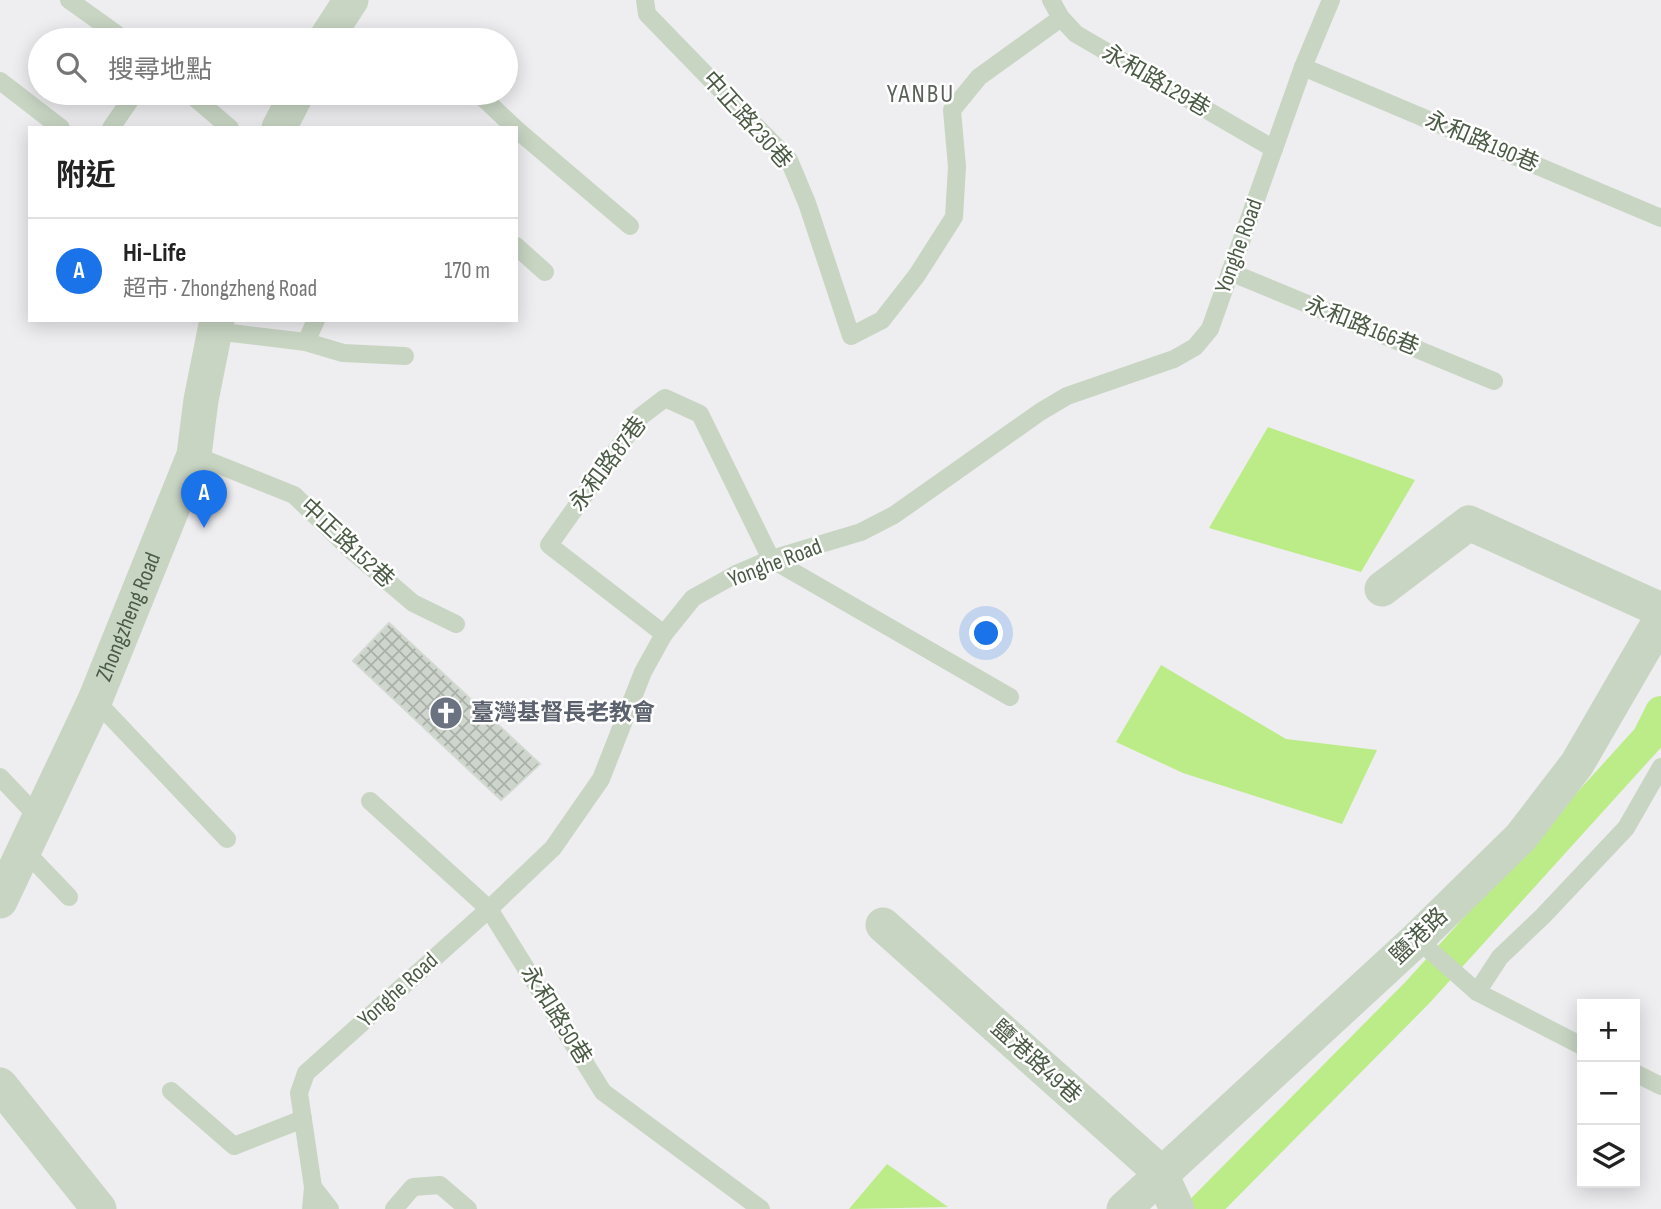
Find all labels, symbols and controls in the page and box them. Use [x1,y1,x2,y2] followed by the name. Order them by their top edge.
[28,28,518,105] search box
[1097,39,1215,123] street label: 永和路129巷
[52,48,90,86] icon: search
[108,55,212,86] text: 搜尋地點
[696,66,798,174] street label: 中正路230巷
[887,79,955,110] district label: YANBU
[1421,106,1543,178] street label: 永和路190巷
[56,158,116,194] text: 附近
[1209,195,1269,297] street label: Yonghe Road
[123,238,186,269] text: Hi-Life
[74,257,84,285] text: A
[444,257,490,285] text: 170 m
[123,275,317,303] text: 超市 · Zhongzheng Road
[1301,291,1423,361] street label: 永和路166巷
[563,411,653,517] street label: 永和路87巷
[181,470,227,528] pin: A
[294,492,400,594] street label: 中正路152巷
[724,532,826,594] street label: Yonghe Road
[90,548,167,685] street label: Zhongzheng Road
[969,616,1003,650] your location
[427,694,465,732] church icon: 臺灣基督長老教會
[471,699,655,727] place label: 臺灣基督長老教會
[1384,902,1454,970] street label: 鹽港路
[352,947,444,1033] street label: Yonghe Road
[515,960,597,1070] street label: 永和路50巷
[1577,999,1640,1188] map controls
[1577,999,1640,1062] button: +
[985,1014,1087,1110] street label: 鹽港路49巷
[1577,1062,1640,1125] button: −
[1577,1125,1640,1188] button: layers

